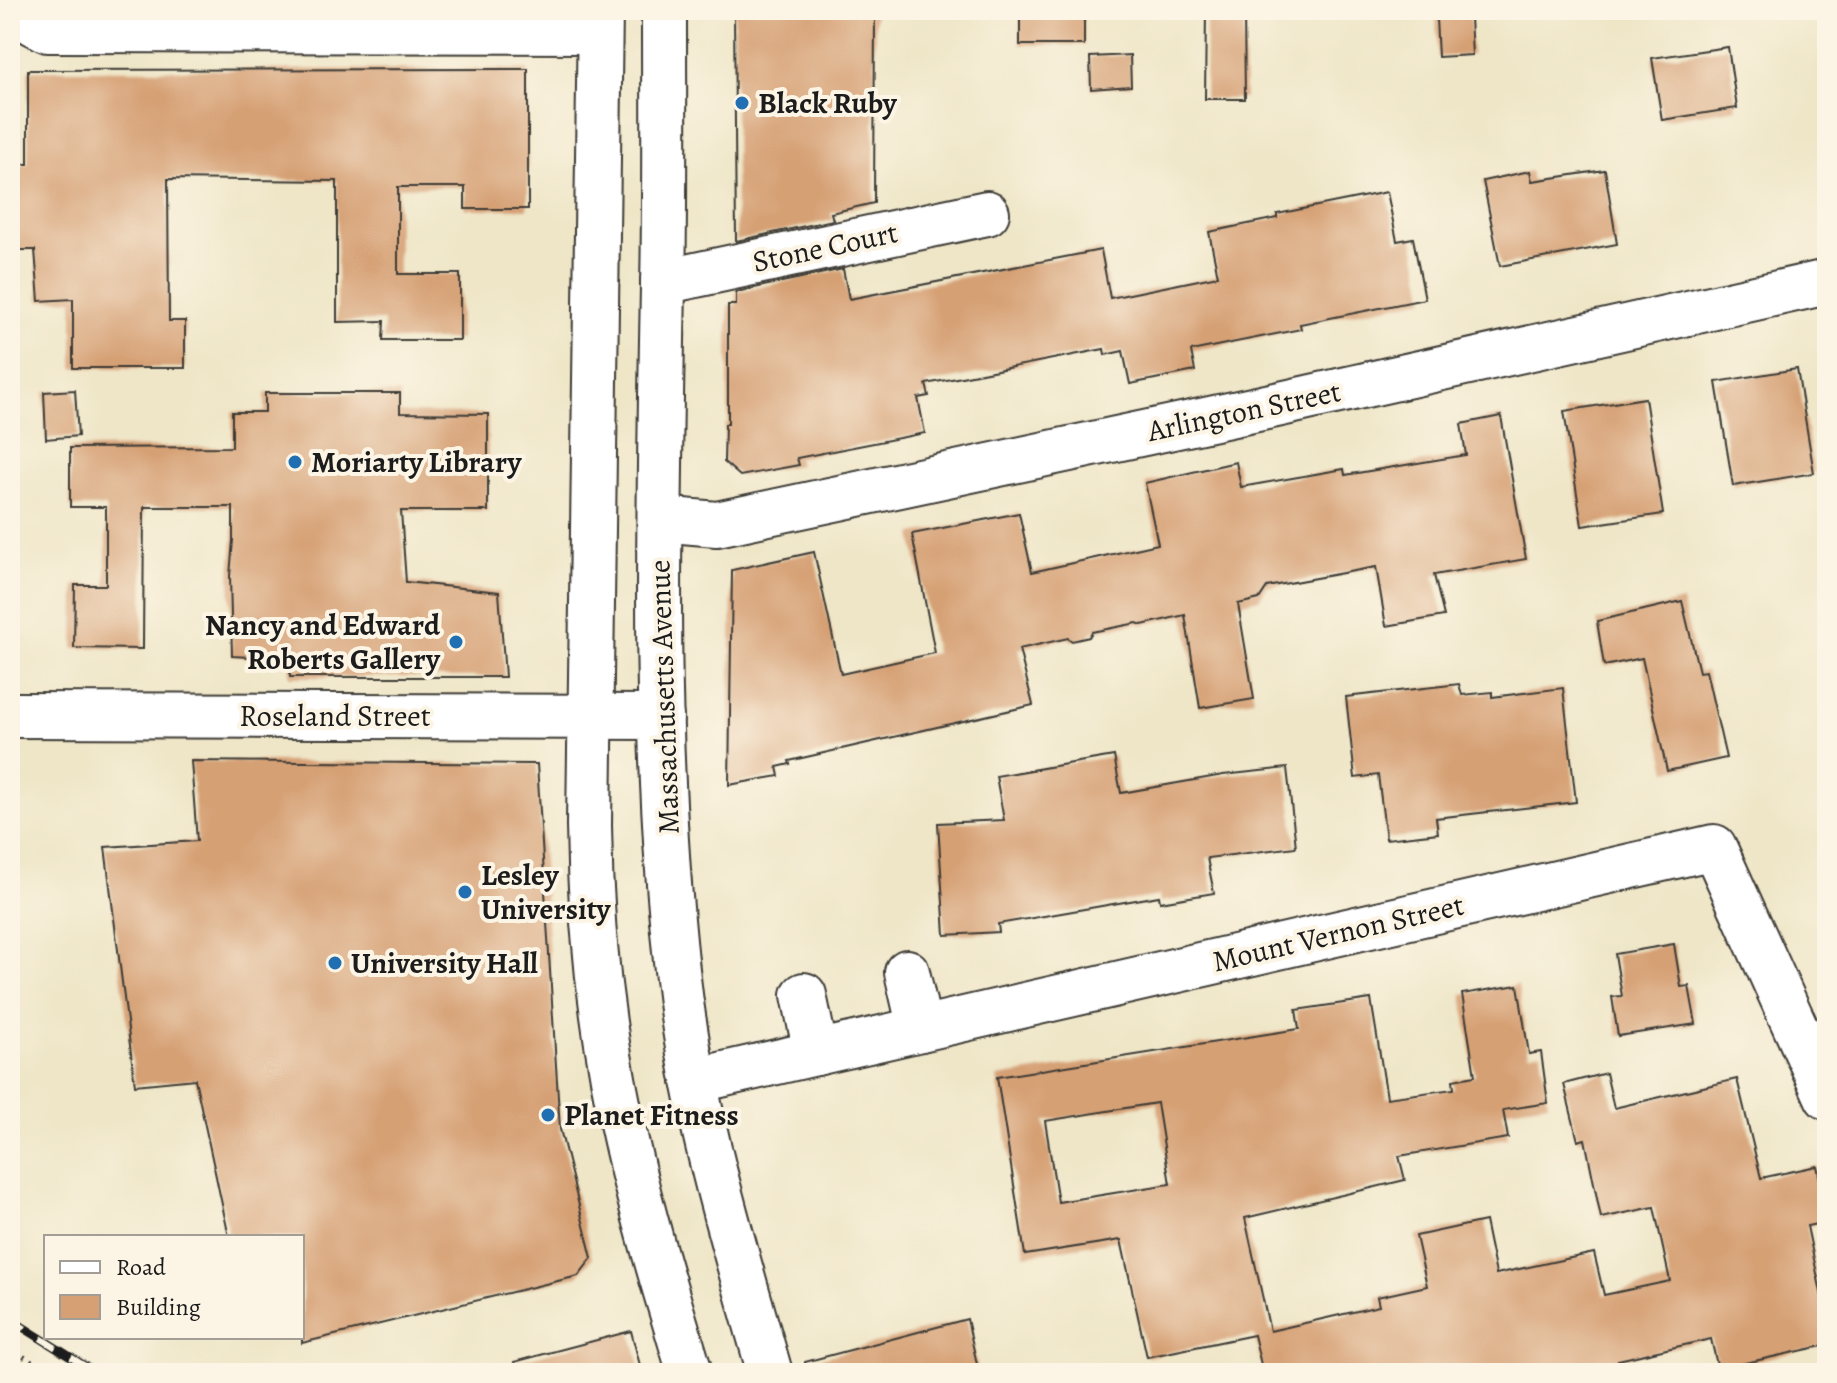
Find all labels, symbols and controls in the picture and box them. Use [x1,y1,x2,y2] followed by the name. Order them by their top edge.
[758,83,898,123] place label: Black Ruby
[733,94,751,112] marker: Black Ruby
[749,212,901,282] street label: Stone Court
[1143,371,1344,451] street label: Arlington Street
[311,442,523,482] place label: Moriarty Library
[286,453,304,471] marker: Moriarty Library
[639,559,689,835] street label: Massachusetts Avenue
[205,605,441,679] place label: Nancy and Edward Roberts Gallery
[447,633,465,651] marker: Nancy and Edward Roberts Gallery
[239,696,431,736] street label: Roseland Street
[481,855,612,929] place label: Lesley University
[456,883,474,901] marker: Lesley University
[1208,885,1468,981] street label: Mount Vernon Street
[351,943,538,983] place label: University Hall
[326,954,344,972] marker: University Hall
[564,1095,739,1135] place label: Planet Fitness
[539,1106,557,1124] marker: Planet Fitness
[44,1235,304,1339] legend
[116,1251,166,1283] text: Road
[116,1291,201,1323] text: Building

